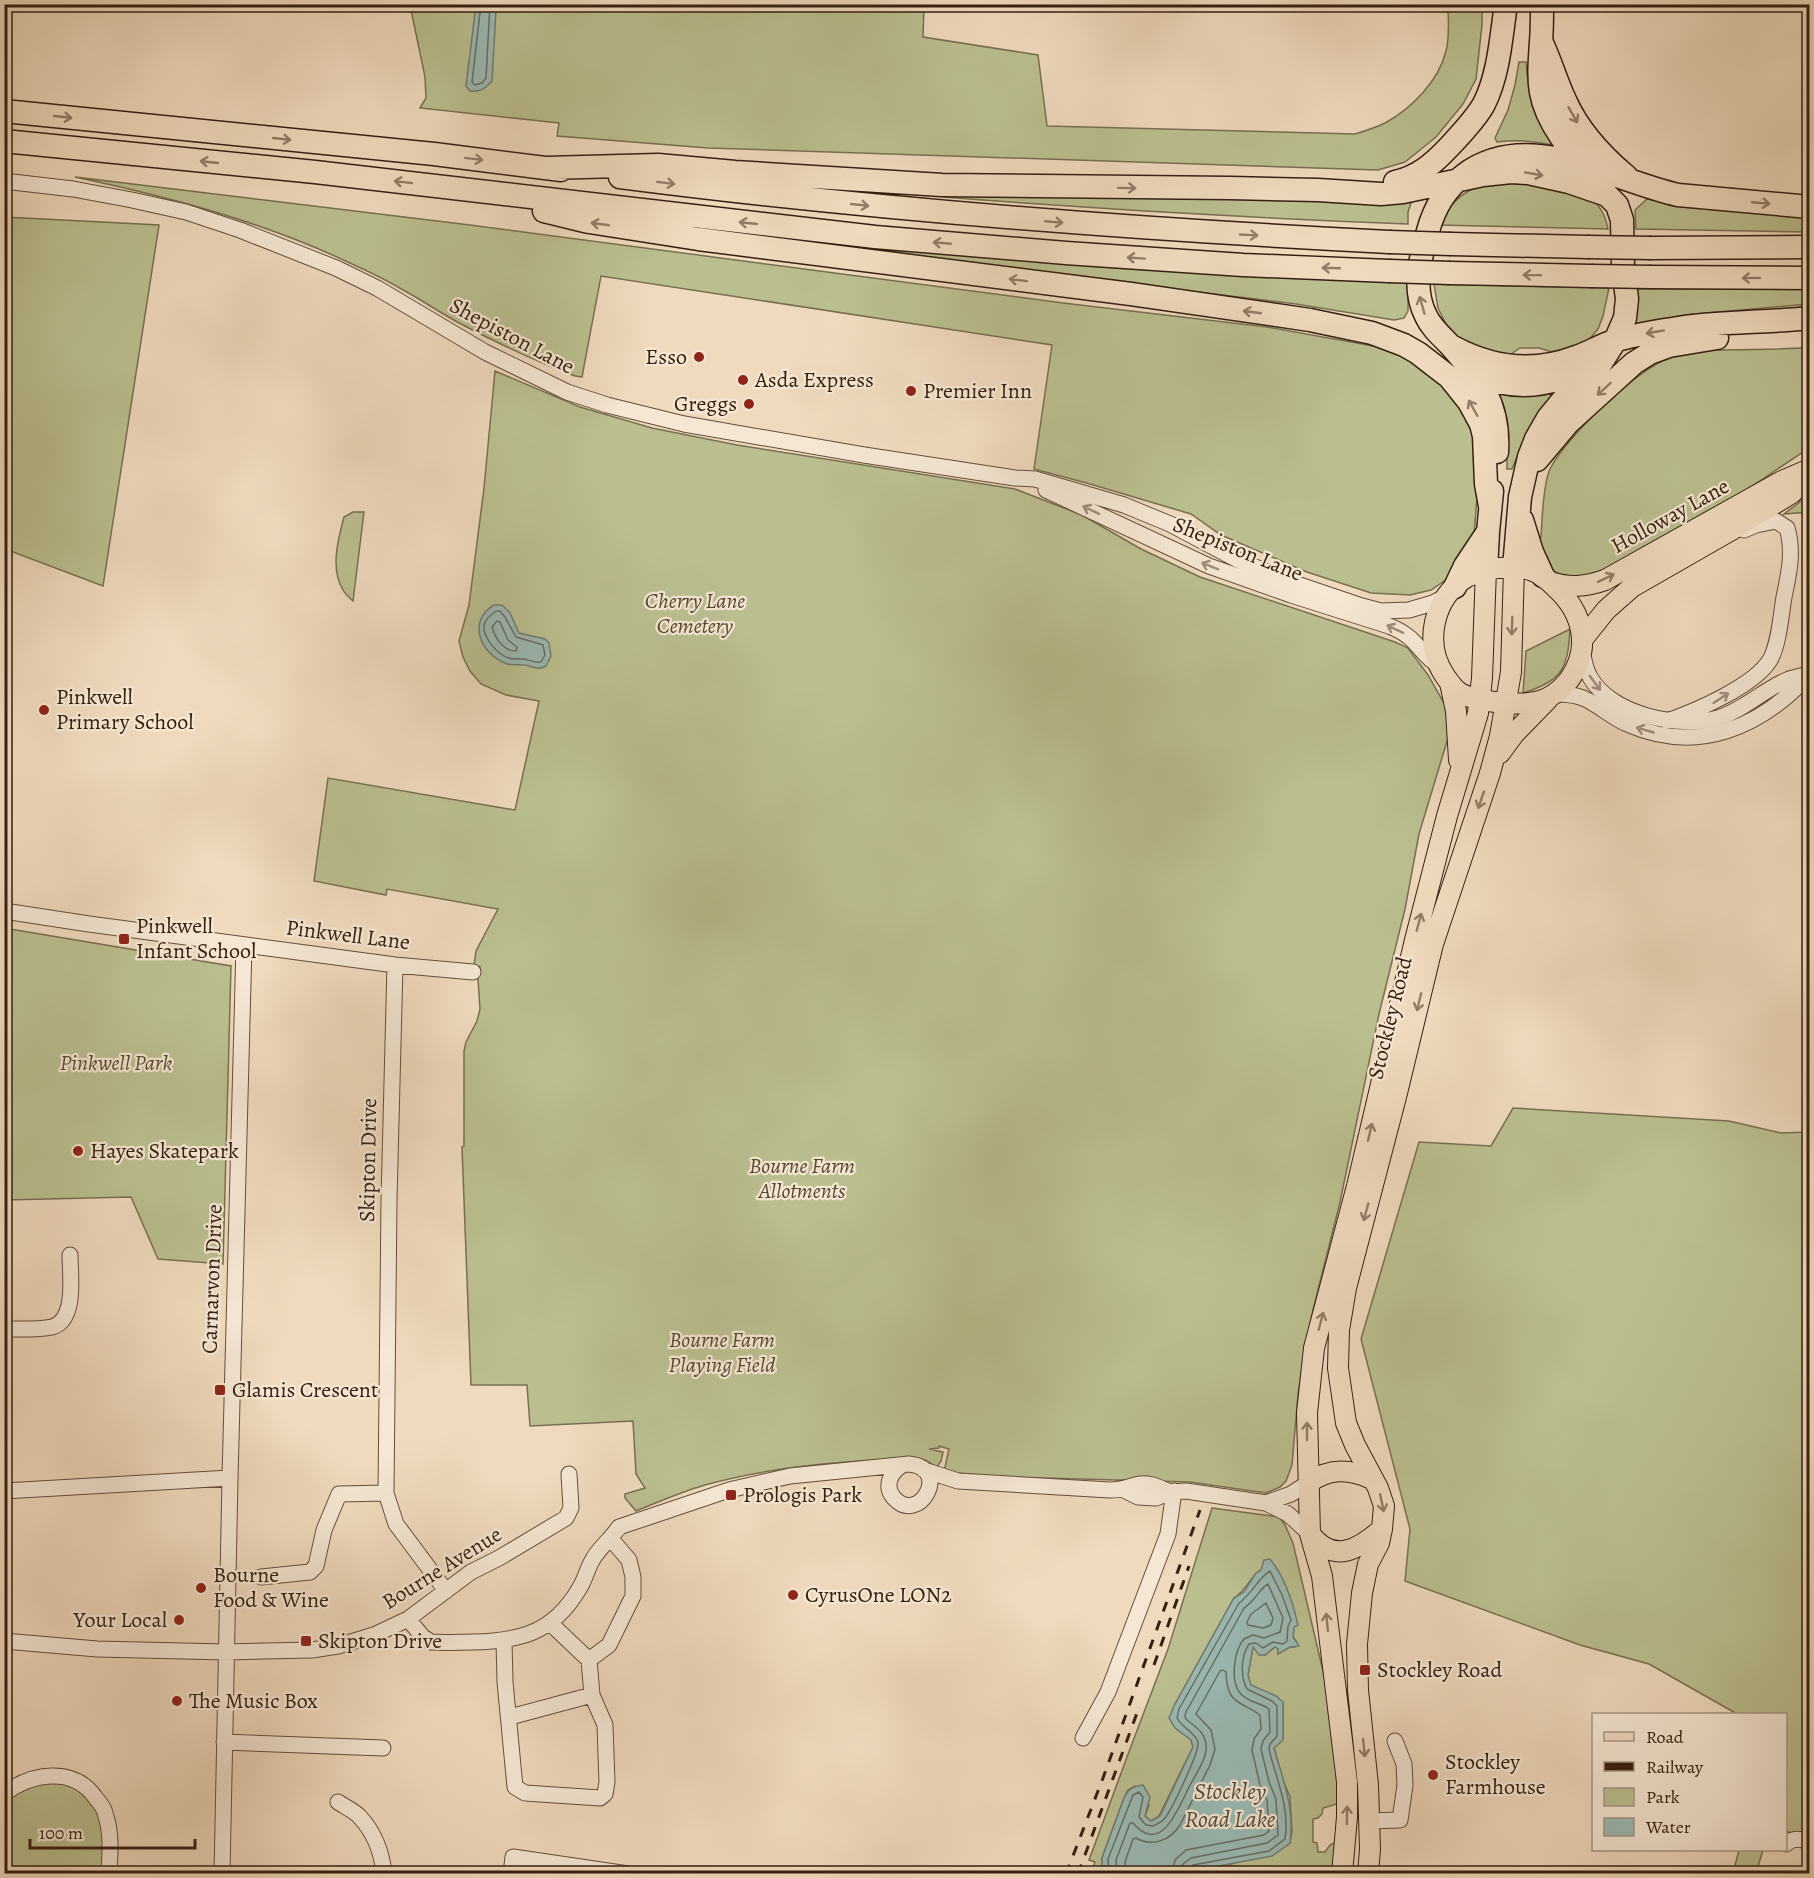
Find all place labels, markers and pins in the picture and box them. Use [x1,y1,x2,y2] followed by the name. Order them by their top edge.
[645,342,687,372] place label: Esso
[692,350,706,364] marker: Esso
[754,365,874,395] place label: Asda Express
[736,373,750,387] marker: Asda Express
[923,376,1032,406] place label: Premier Inn
[904,384,918,398] marker: Premier Inn
[674,389,737,419] place label: Greggs
[742,397,756,411] marker: Greggs
[56,682,194,737] place label: Pinkwell Primary School
[37,703,51,717] marker: Pinkwell Primary School
[136,911,256,966] place label: Pinkwell Infant School
[117,932,131,946] marker: Pinkwell Infant School
[90,1136,239,1166] place label: Hayes Skatepark
[71,1144,85,1158] marker: Hayes Skatepark
[232,1375,378,1405] place label: Glamis Crescent
[213,1383,227,1397] marker: Glamis Crescent
[743,1480,862,1510] place label: Prologis Park
[724,1488,738,1502] marker: Prologis Park
[213,1560,329,1615] place label: Bourne Food & Wine
[805,1580,952,1610] place label: CyrusOne LON2
[194,1581,208,1595] marker: Bourne Food & Wine
[786,1588,800,1602] marker: CyrusOne LON2
[73,1605,167,1635] place label: Your Local
[172,1613,186,1627] marker: Your Local
[318,1626,442,1656] place label: Skipton Drive
[299,1634,313,1648] marker: Skipton Drive
[1377,1655,1503,1685] place label: Stockley Road
[1358,1663,1372,1677] marker: Stockley Road
[189,1686,318,1716] place label: The Music Box
[170,1694,184,1708] marker: The Music Box
[1445,1747,1546,1802] place label: Stockley Farmhouse
[1426,1768,1440,1782] marker: Stockley Farmhouse

